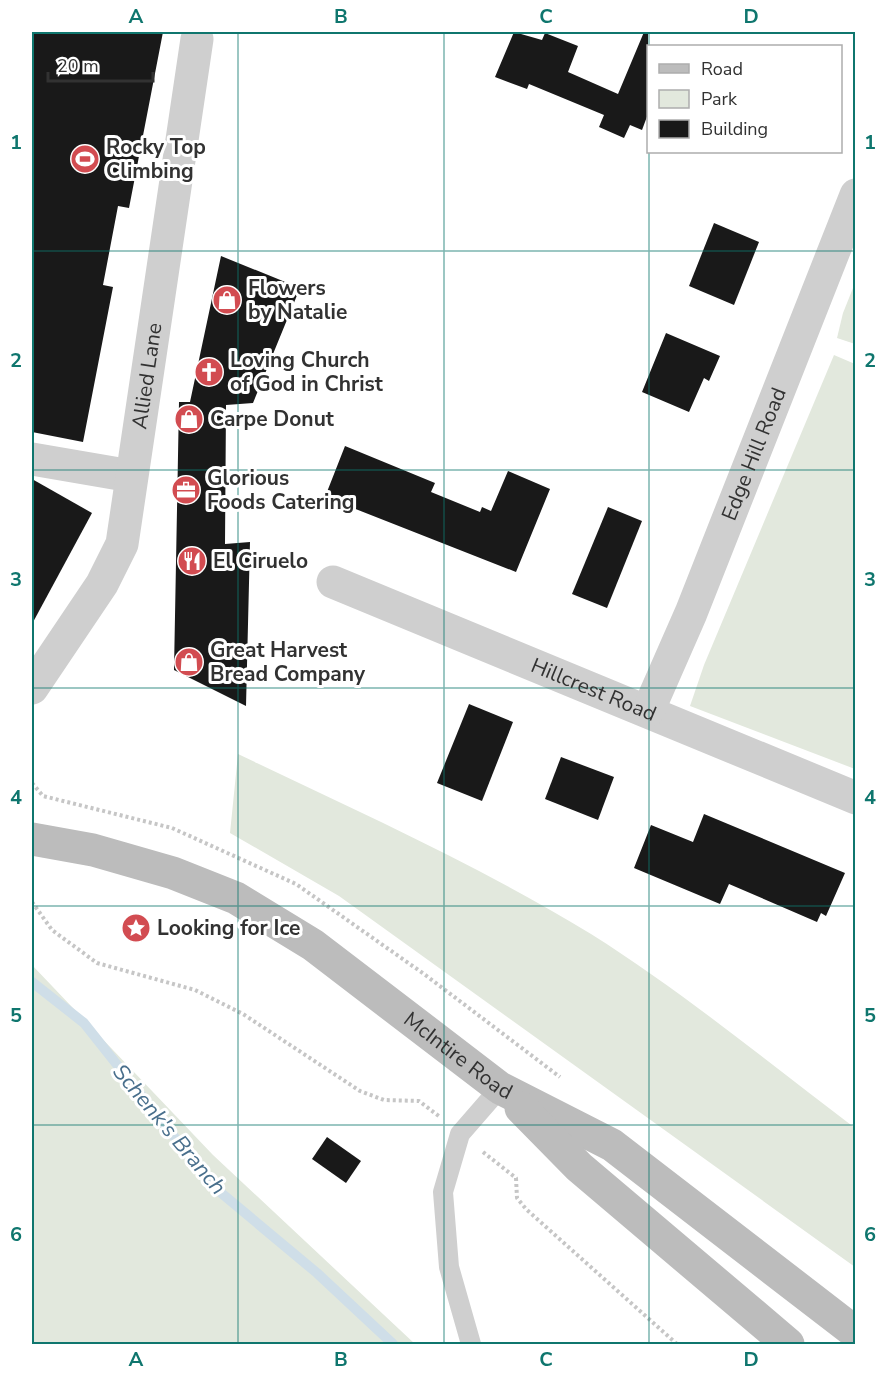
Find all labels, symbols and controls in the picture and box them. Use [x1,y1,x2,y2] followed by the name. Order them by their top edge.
[129,3,144,30] text: A
[334,3,348,30] text: B
[539,3,553,30] text: C
[743,3,759,30] text: D
[48,45,153,83] scale bar
[647,45,842,153] legend
[57,54,99,78] text: 20 m
[701,57,743,81] text: Road
[701,87,738,111] text: Park
[701,117,768,141] text: Building
[10,129,22,156] text: 1
[864,129,876,156] text: 1
[106,133,206,185] place label: Rocky Top Climbing
[69,143,101,175] sports icon: Rocky Top Climbing
[248,274,347,326] place label: Flowers by Natalie
[211,284,243,316] shop icon: Flowers by Natalie
[125,321,169,431] street label: Allied Lane
[230,346,384,398] place label: Loving Church of God in Christ
[10,347,22,374] text: 2
[864,347,876,374] text: 2
[193,356,225,388] church icon: Loving Church of God in Christ
[715,383,793,525] street label: Edge Hill Road
[173,403,205,435] shop icon: Carpe Donut
[210,405,335,433] place label: Carpe Donut
[207,464,354,516] place label: Glorious Foods Catering
[170,474,202,506] office icon: Glorious Foods Catering
[176,545,208,577] restaurant icon: El Ciruelo
[213,547,308,575] place label: El Ciruelo
[10,566,22,593] text: 3
[864,566,876,593] text: 3
[210,636,366,688] place label: Great Harvest Bread Company
[173,646,205,678] shop icon: Great Harvest Bread Company
[527,651,661,728] street label: Hillcrest Road
[10,784,22,811] text: 4
[864,784,876,811] text: 4
[120,912,152,944] place icon: Looking for Ice
[157,914,301,942] place label: Looking for Ice
[10,1002,22,1029] text: 5
[864,1002,876,1029] text: 5
[398,1005,517,1106] street label: McIntire Road
[106,1058,233,1201] water label: Schenk's Branch
[10,1221,22,1248] text: 6
[864,1221,876,1248] text: 6
[129,1346,144,1373] text: A
[334,1346,348,1373] text: B
[539,1346,553,1373] text: C
[743,1346,759,1373] text: D

